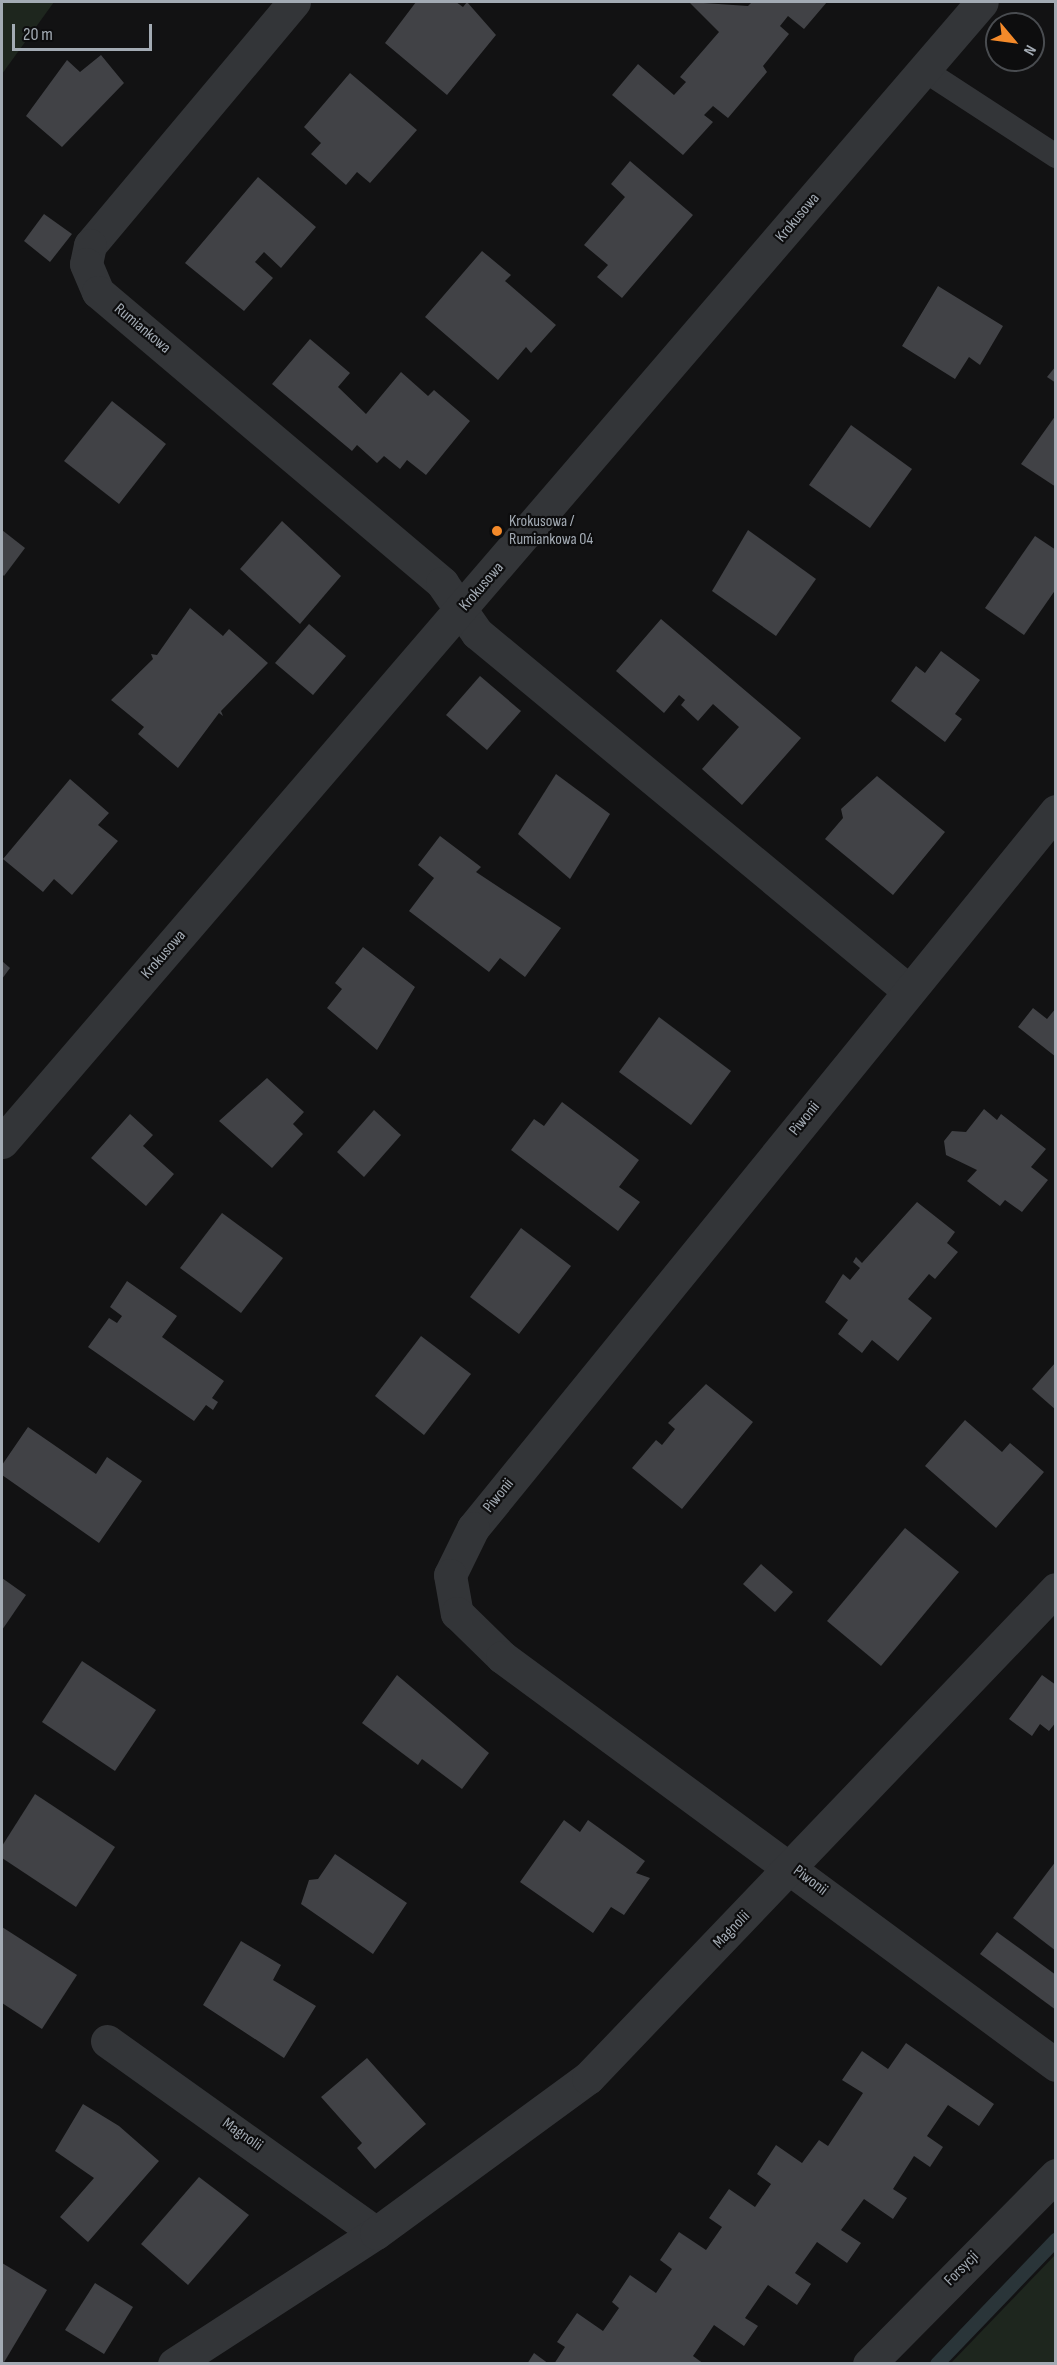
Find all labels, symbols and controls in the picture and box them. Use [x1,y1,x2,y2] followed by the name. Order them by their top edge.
[15,12,154,50] scale bar
[985,12,1045,72] north arrow
[23,24,53,45] text: 20 m
[1019,42,1040,58] text: N
[772,190,824,246] street label: Krokusowa
[110,300,174,358] street label: Rumiankowa
[509,512,593,550] place label: Krokusowa / Rumiankowa 04
[490,524,504,538] marker: Krokusowa / Rumiankowa 04
[456,559,508,615] street label: Krokusowa
[138,927,190,983] street label: Krokusowa
[786,1098,824,1140] street label: Piwonii
[480,1475,518,1517] street label: Piwonii
[789,1862,831,1900] street label: Piwonii
[710,1907,754,1953] street label: Magnolii
[218,2114,266,2156] street label: Magnolii
[941,2248,983,2290] street label: Forsycji

